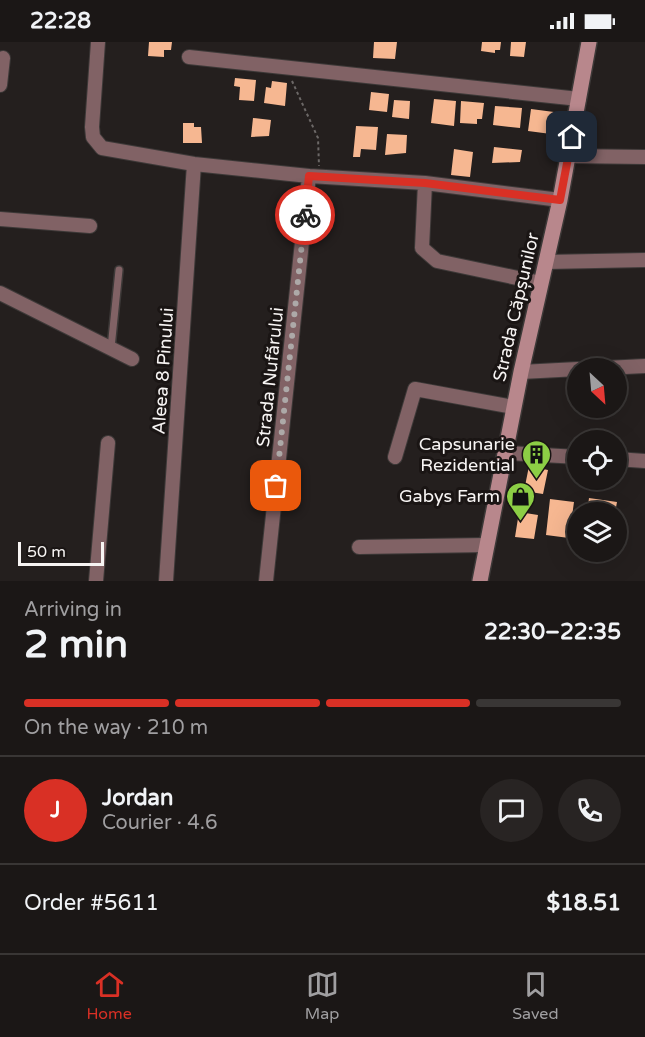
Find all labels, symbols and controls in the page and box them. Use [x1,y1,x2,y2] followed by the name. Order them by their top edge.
[30,8,91,34] text: 22:28
[546,111,597,162] pin
[555,120,588,153] icon: home
[275,185,335,245] courier
[289,199,322,232] icon: bike
[488,230,544,384] street label: Strada Căpșunilor
[252,306,288,448] street label: Strada Nufărului
[148,307,178,435] street label: Aleea 8 Pinului
[567,358,627,418] north arrow
[567,358,627,562] map controls
[567,430,627,490] button: locate
[419,433,515,476] place label: Capsunarie Rezidential
[520,438,552,480] building icon: Capsunarie Rezidential
[250,460,301,511] pin
[259,469,292,502] icon: bag
[505,480,537,522] shop icon: Gabys Farm
[399,485,500,507] place label: Gabys Farm
[567,502,627,562] button: layers
[18,539,104,566] scale bar
[27,542,66,562] text: 50 m
[24,598,122,622] text: Arriving in
[484,619,621,645] text: 22:30–22:35
[24,621,128,668] text: 2 min
[24,716,208,740] text: On the way · 210 m
[480,779,543,842] button: chat
[558,779,621,842] button: phone
[102,785,173,811] text: Jordan
[50,797,61,823] text: J
[102,811,217,835] text: Courier · 4.6
[24,890,159,916] text: Order #5611
[546,890,621,916] text: $18.51
[86,968,132,1024] tab: Home
[305,968,339,1024] tab: Map
[512,968,558,1024] tab: Saved

